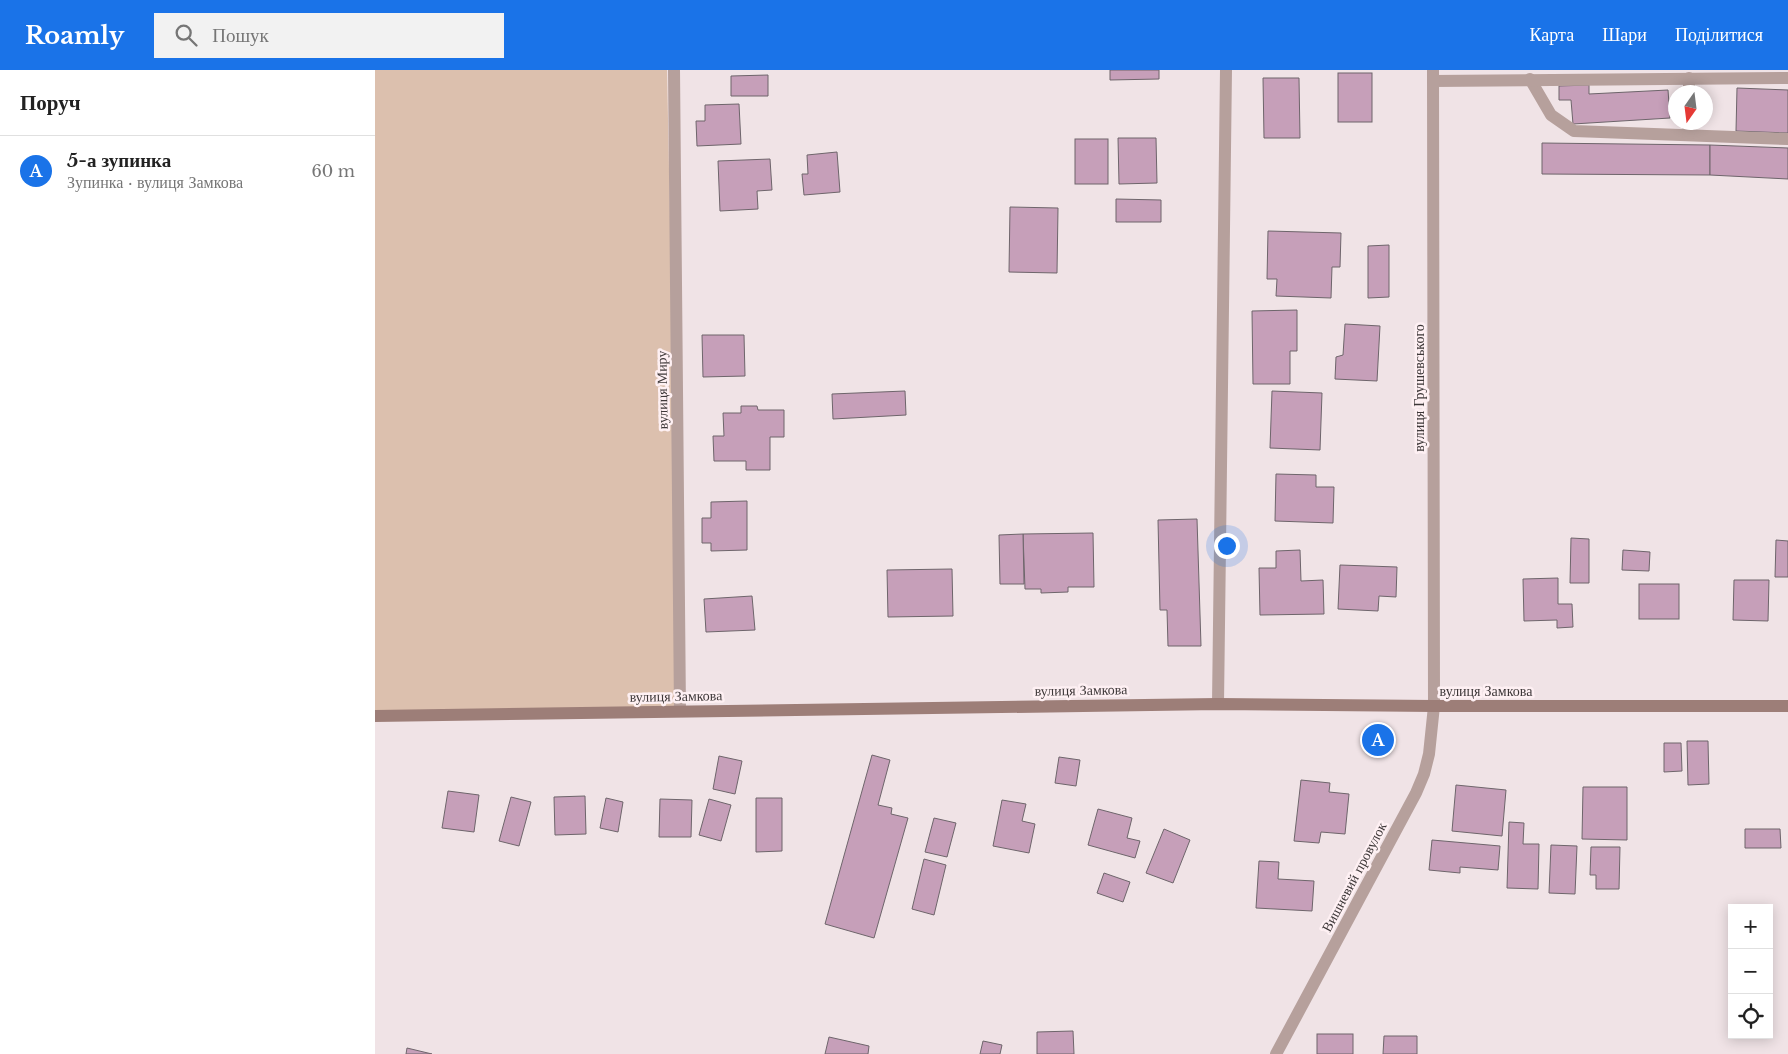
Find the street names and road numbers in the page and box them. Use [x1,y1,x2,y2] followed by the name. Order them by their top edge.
[1410,324,1428,452] street label: вулиця Грушевського
[652,350,672,430] street label: вулиця Миру
[1034,680,1128,700] street label: вулиця Замкова
[1440,682,1533,700] street label: вулиця Замкова
[629,686,723,706] street label: вулиця Замкова
[1317,819,1391,935] street label: Вишневий провулок

